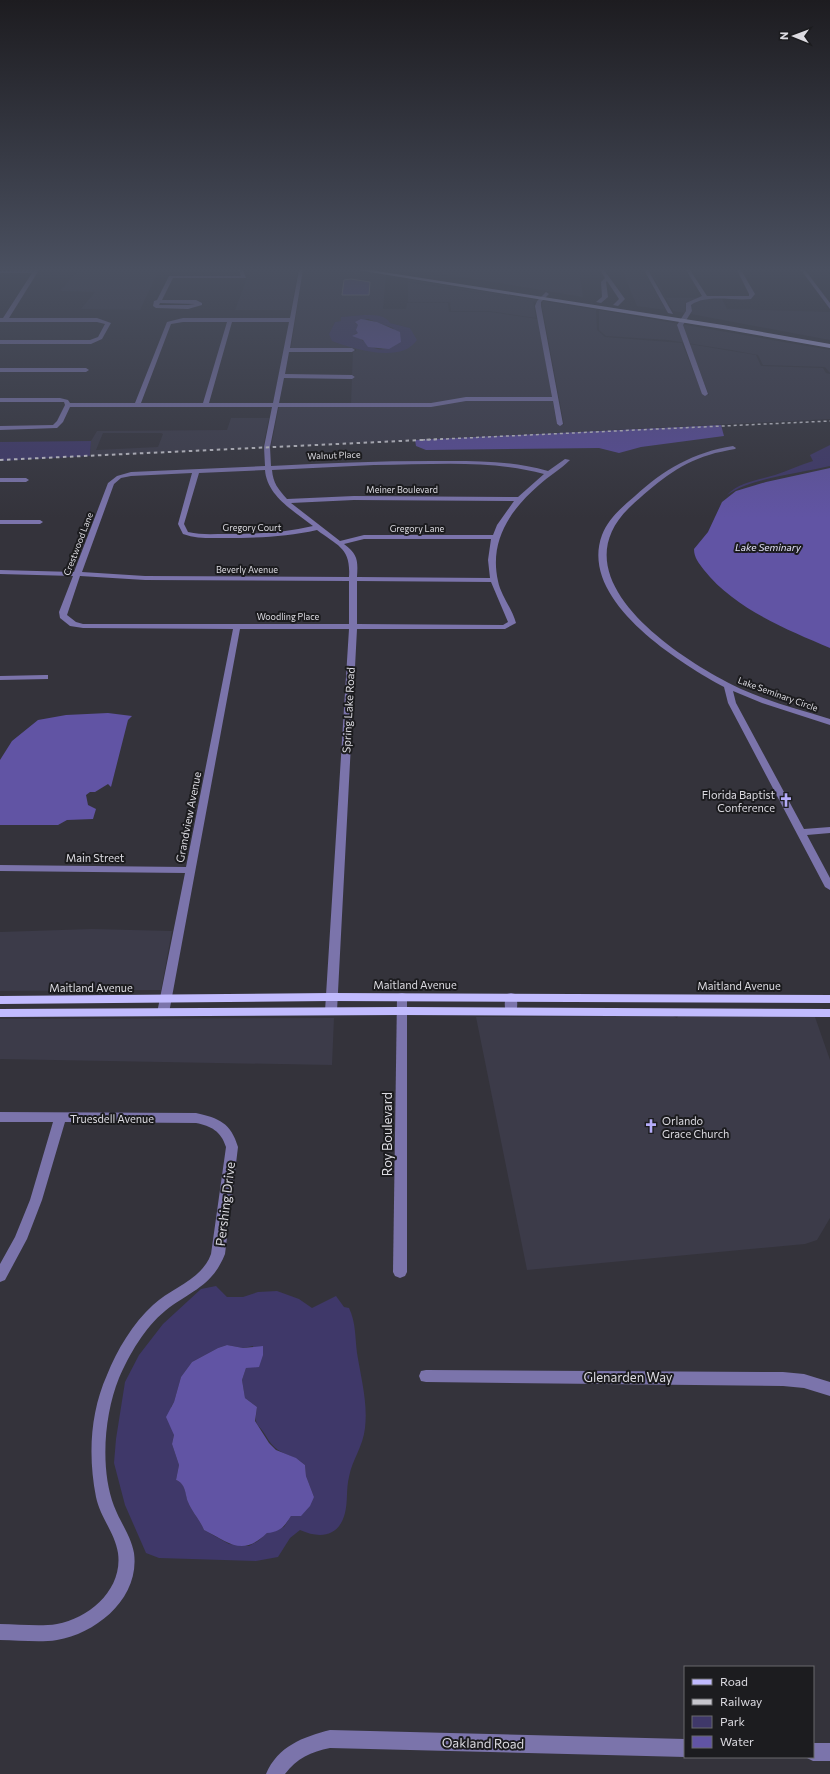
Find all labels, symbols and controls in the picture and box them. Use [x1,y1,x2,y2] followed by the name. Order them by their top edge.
[774,16,814,56] north arrow
[777,32,790,40] text: N
[307,449,361,461] street label: Walnut Place
[366,484,438,495] street label: Meiner Boulevard
[61,511,95,577] street label: Crestwood Lane
[223,522,282,533] street label: Gregory Court
[390,523,445,534] street label: Gregory Lane
[735,541,802,553] water label: Lake Seminary
[216,564,278,575] street label: Beverly Avenue
[257,611,320,622] street label: Woodling Place
[339,667,357,753] street label: Spring Lake Road
[736,674,820,714] street label: Lake Seminary Circle
[173,770,203,864] street label: Grandview Avenue
[702,788,775,814] place label: Florida Baptist Conference
[778,792,794,808] church icon: Florida Baptist Conference
[66,851,125,864] street label: Main Street
[373,978,457,991] street label: Maitland Avenue
[697,979,781,992] street label: Maitland Avenue
[49,981,133,994] street label: Maitland Avenue
[379,1092,395,1176] street label: Roy Boulevard
[70,1112,154,1125] street label: Truesdell Avenue
[662,1114,729,1140] place label: Orlando Grace Church
[643,1118,659,1134] church icon: Orlando Grace Church
[212,1161,238,1247] street label: Pershing Drive
[583,1369,673,1385] street label: Glenarden Way
[684,1666,814,1758] legend
[720,1674,748,1688] text: Road
[720,1694,762,1708] text: Railway
[720,1714,746,1728] text: Park
[442,1734,524,1752] street label: Oakland Road
[720,1734,754,1748] text: Water

